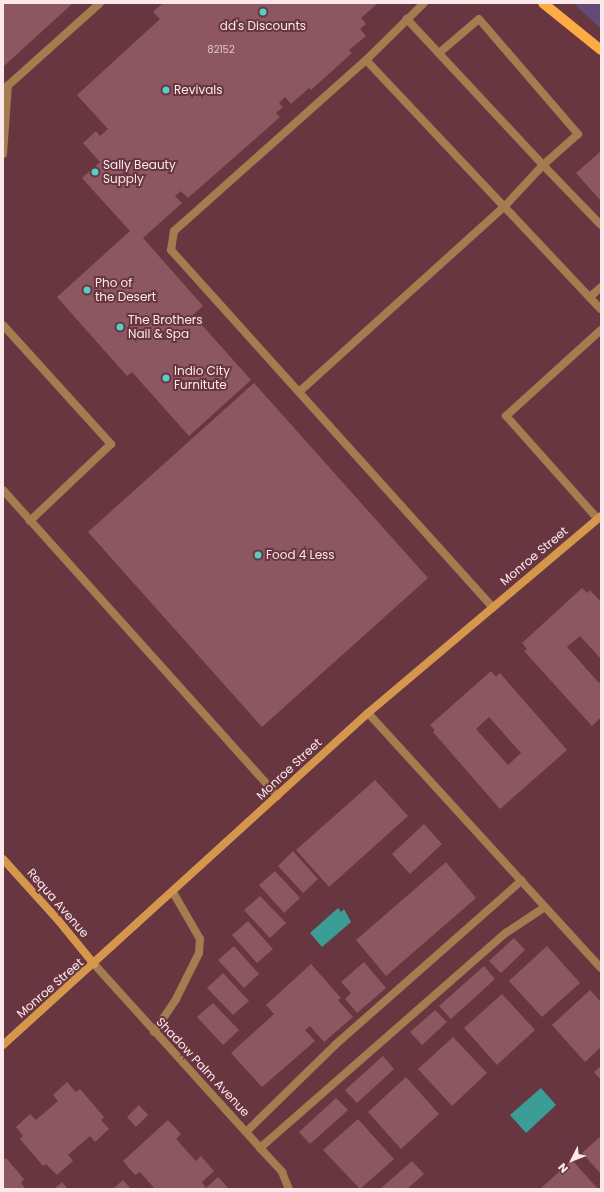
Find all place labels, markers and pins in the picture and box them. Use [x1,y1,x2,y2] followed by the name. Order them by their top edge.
[258,7,268,17] marker: dd's Discounts
[220,19,306,33] place label: dd's Discounts
[174,83,222,97] place label: Revivals
[161,85,171,95] marker: Revivals
[103,158,176,186] place label: Sally Beauty Supply
[90,167,100,177] marker: Sally Beauty Supply
[95,276,156,304] place label: Pho of the Desert
[82,285,92,295] marker: Pho of the Desert
[128,313,203,341] place label: The Brothers Nail & Spa
[115,322,125,332] marker: The Brothers Nail & Spa
[174,364,230,392] place label: Indio City Furnitute
[161,373,171,383] marker: Indio City Furnitute
[266,548,335,562] place label: Food 4 Less
[253,550,263,560] marker: Food 4 Less

